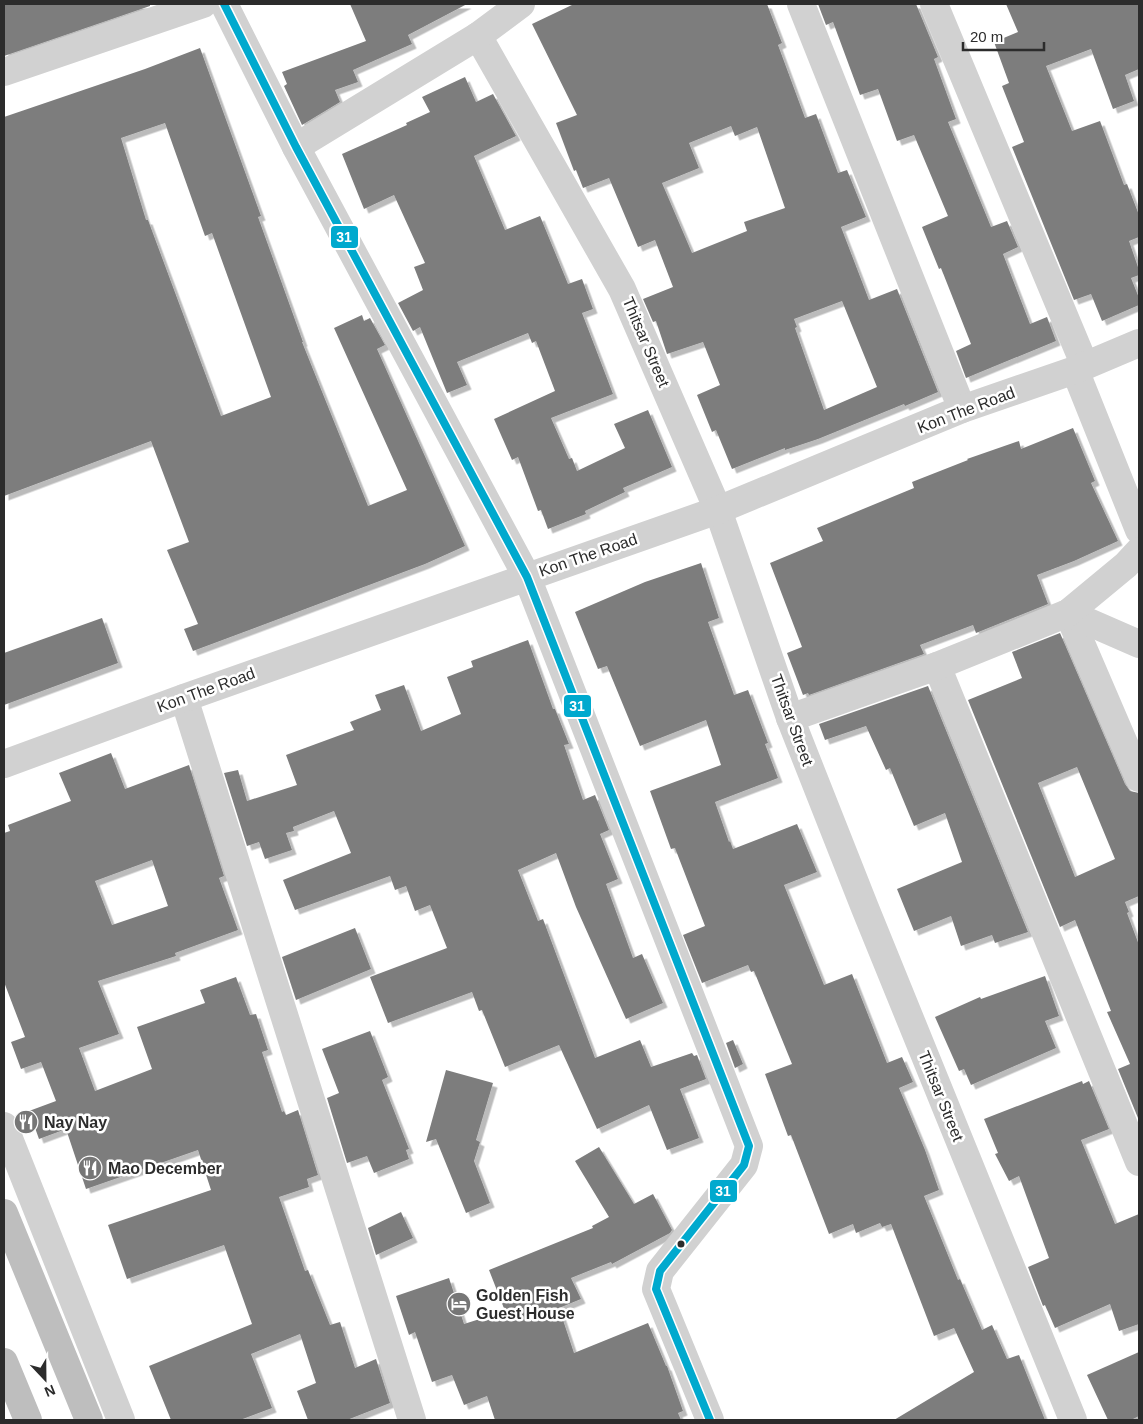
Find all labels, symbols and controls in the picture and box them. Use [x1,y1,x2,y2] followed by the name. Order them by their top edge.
[963,20,1044,52] scale bar
[970,28,1003,45] text: 20 m
[330,225,359,249] line badge: 31
[336,229,352,245] text: 31
[619,294,673,390] street label: Thitsar Street
[915,384,1017,436] street label: Kon The Road
[537,530,639,580] street label: Kon The Road
[155,664,257,716] street label: Kon The Road
[768,672,817,769] street label: Thitsar Street
[563,694,592,718] line badge: 31
[569,698,585,714] text: 31
[915,1048,967,1144] street label: Thitsar Street
[13,1109,39,1135] restaurant icon: Nay Nay
[44,1114,107,1131] place label: Nay Nay
[77,1155,103,1181] restaurant icon: Mao December
[108,1160,222,1177] place label: Mao December
[709,1179,738,1203] line badge: 31
[715,1183,731,1199] text: 31
[676,1239,686,1249] unlabelled marker
[476,1287,575,1322] place label: Golden Fish Guest House
[446,1291,472,1317] hotel icon: Golden Fish Guest House
[20,1354,70,1404] north arrow
[42,1382,58,1400] text: N

